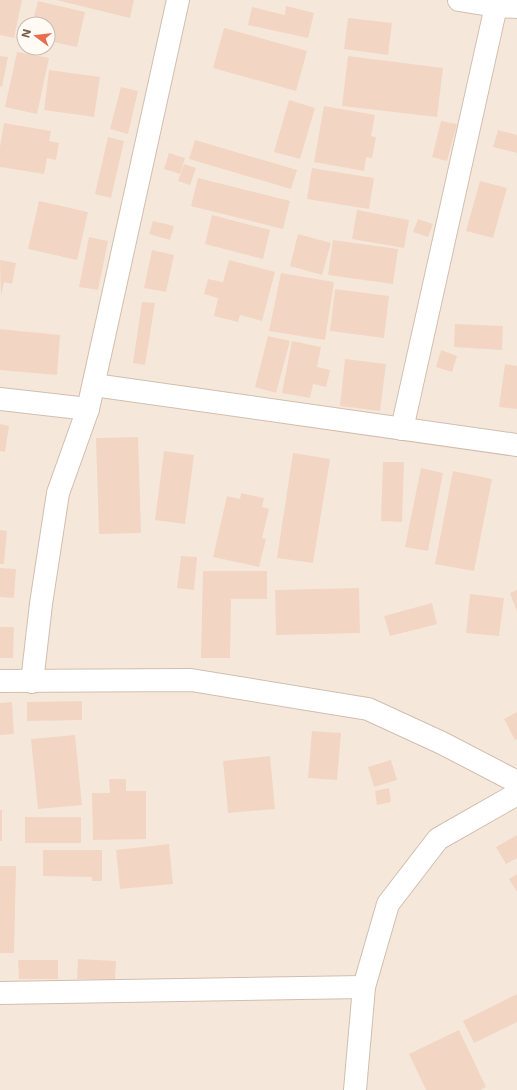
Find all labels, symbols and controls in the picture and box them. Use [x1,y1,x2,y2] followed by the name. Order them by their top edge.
[16,16,56,56] north arrow
[18,28,34,39] text: N

